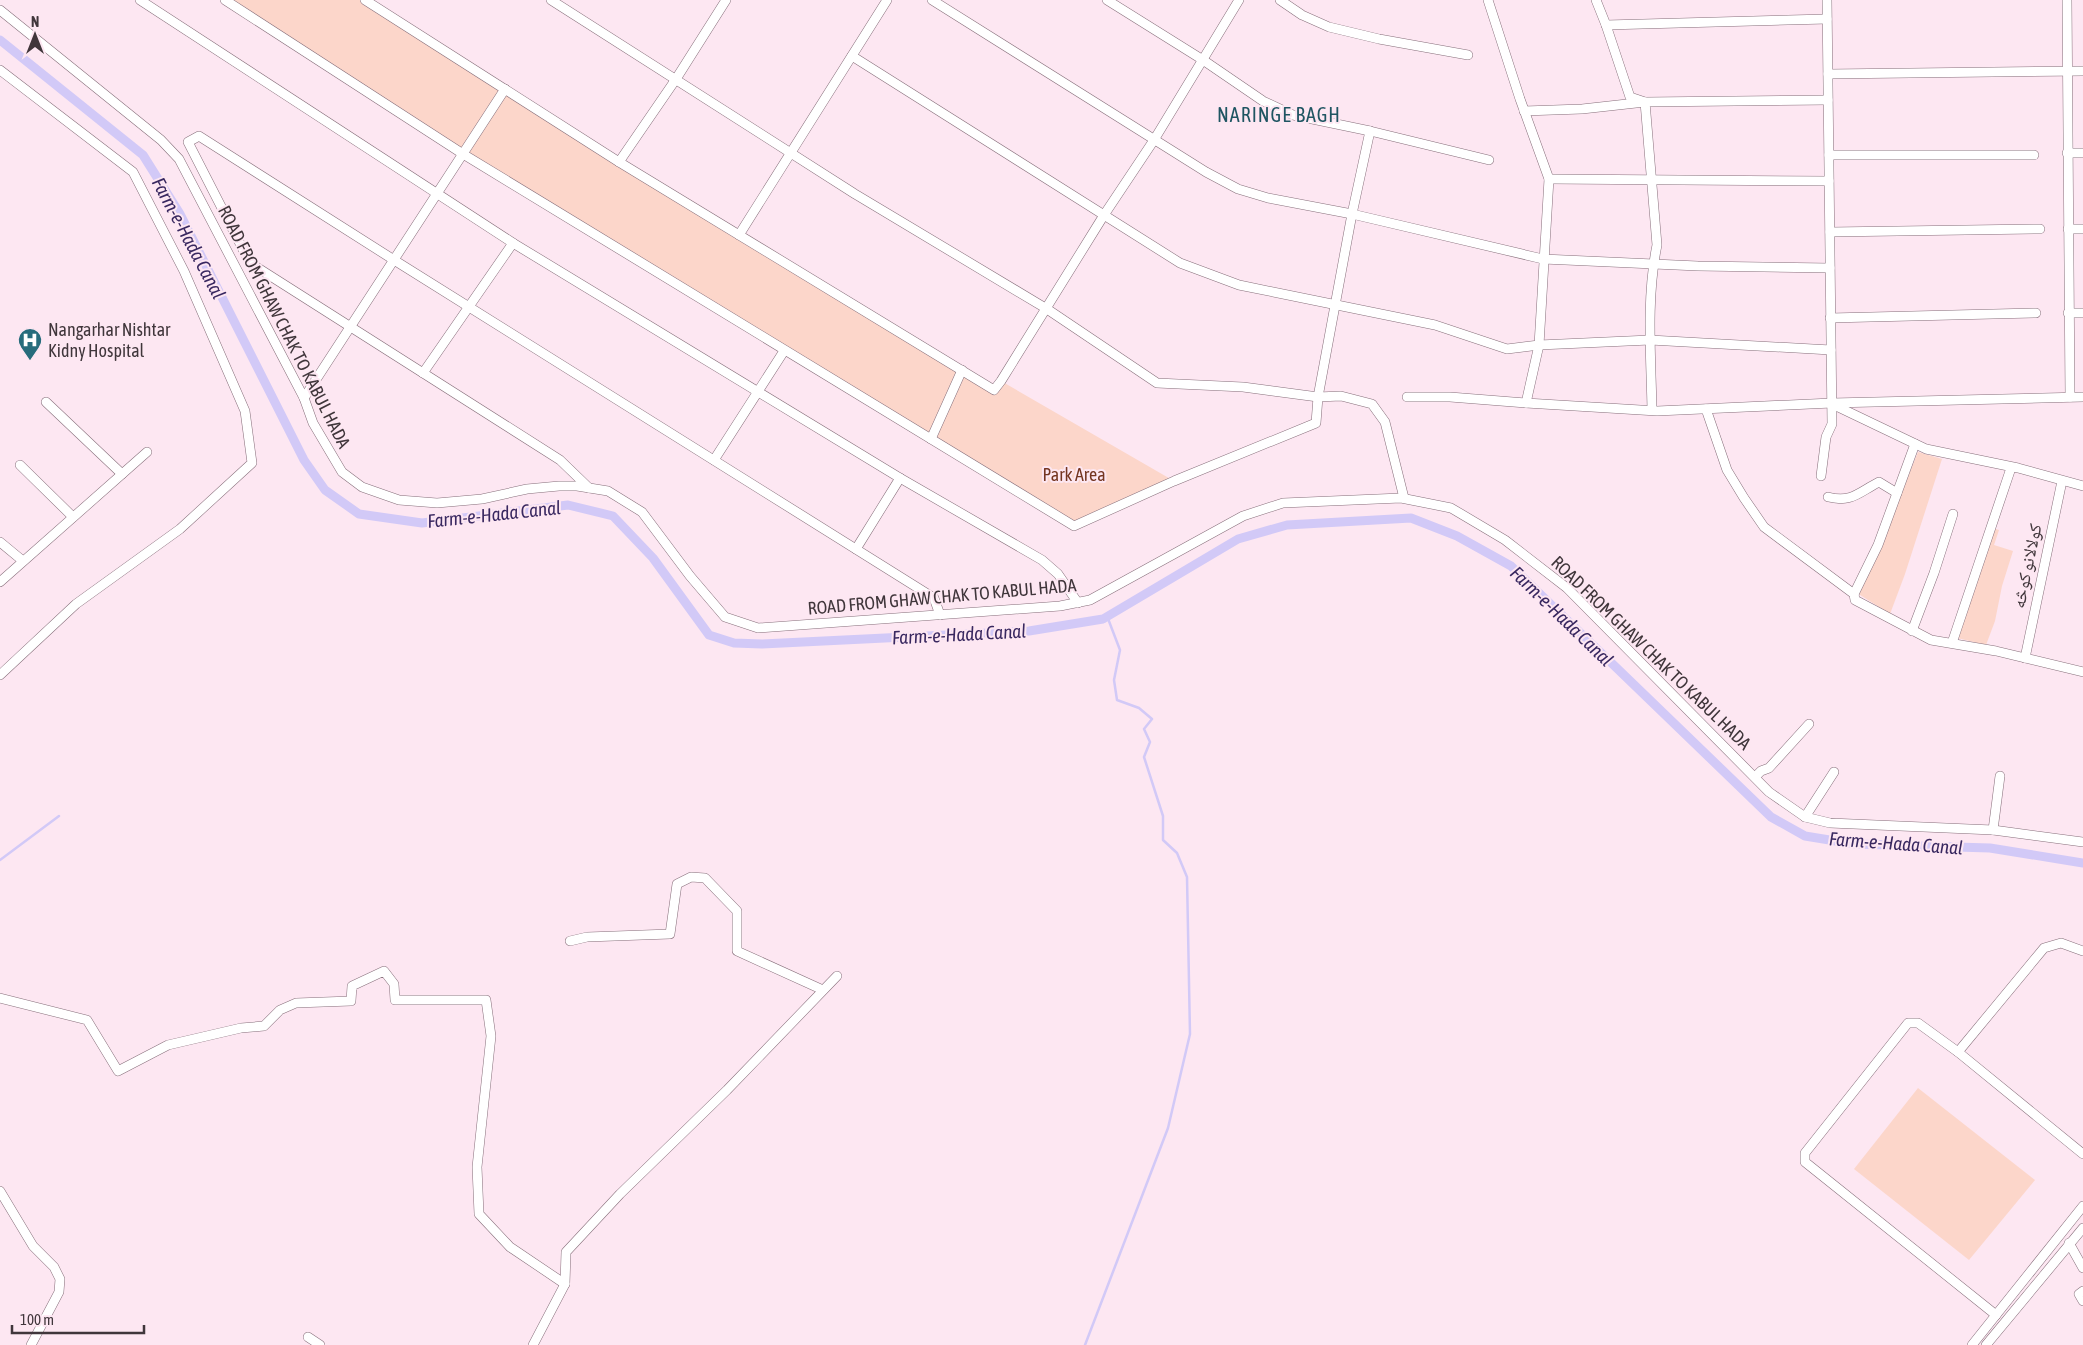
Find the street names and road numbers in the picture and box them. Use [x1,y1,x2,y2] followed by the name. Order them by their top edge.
[214,202,355,452] street label: ROAD FROM GHAW CHAK TO KABUL HADA
[2007,521,2046,610] street label: کولالانو کوڅه
[1547,552,1756,754] street label: ROAD FROM GHAW CHAK TO KABUL HADA
[807,574,1077,619] street label: ROAD FROM GHAW CHAK TO KABUL HADA

